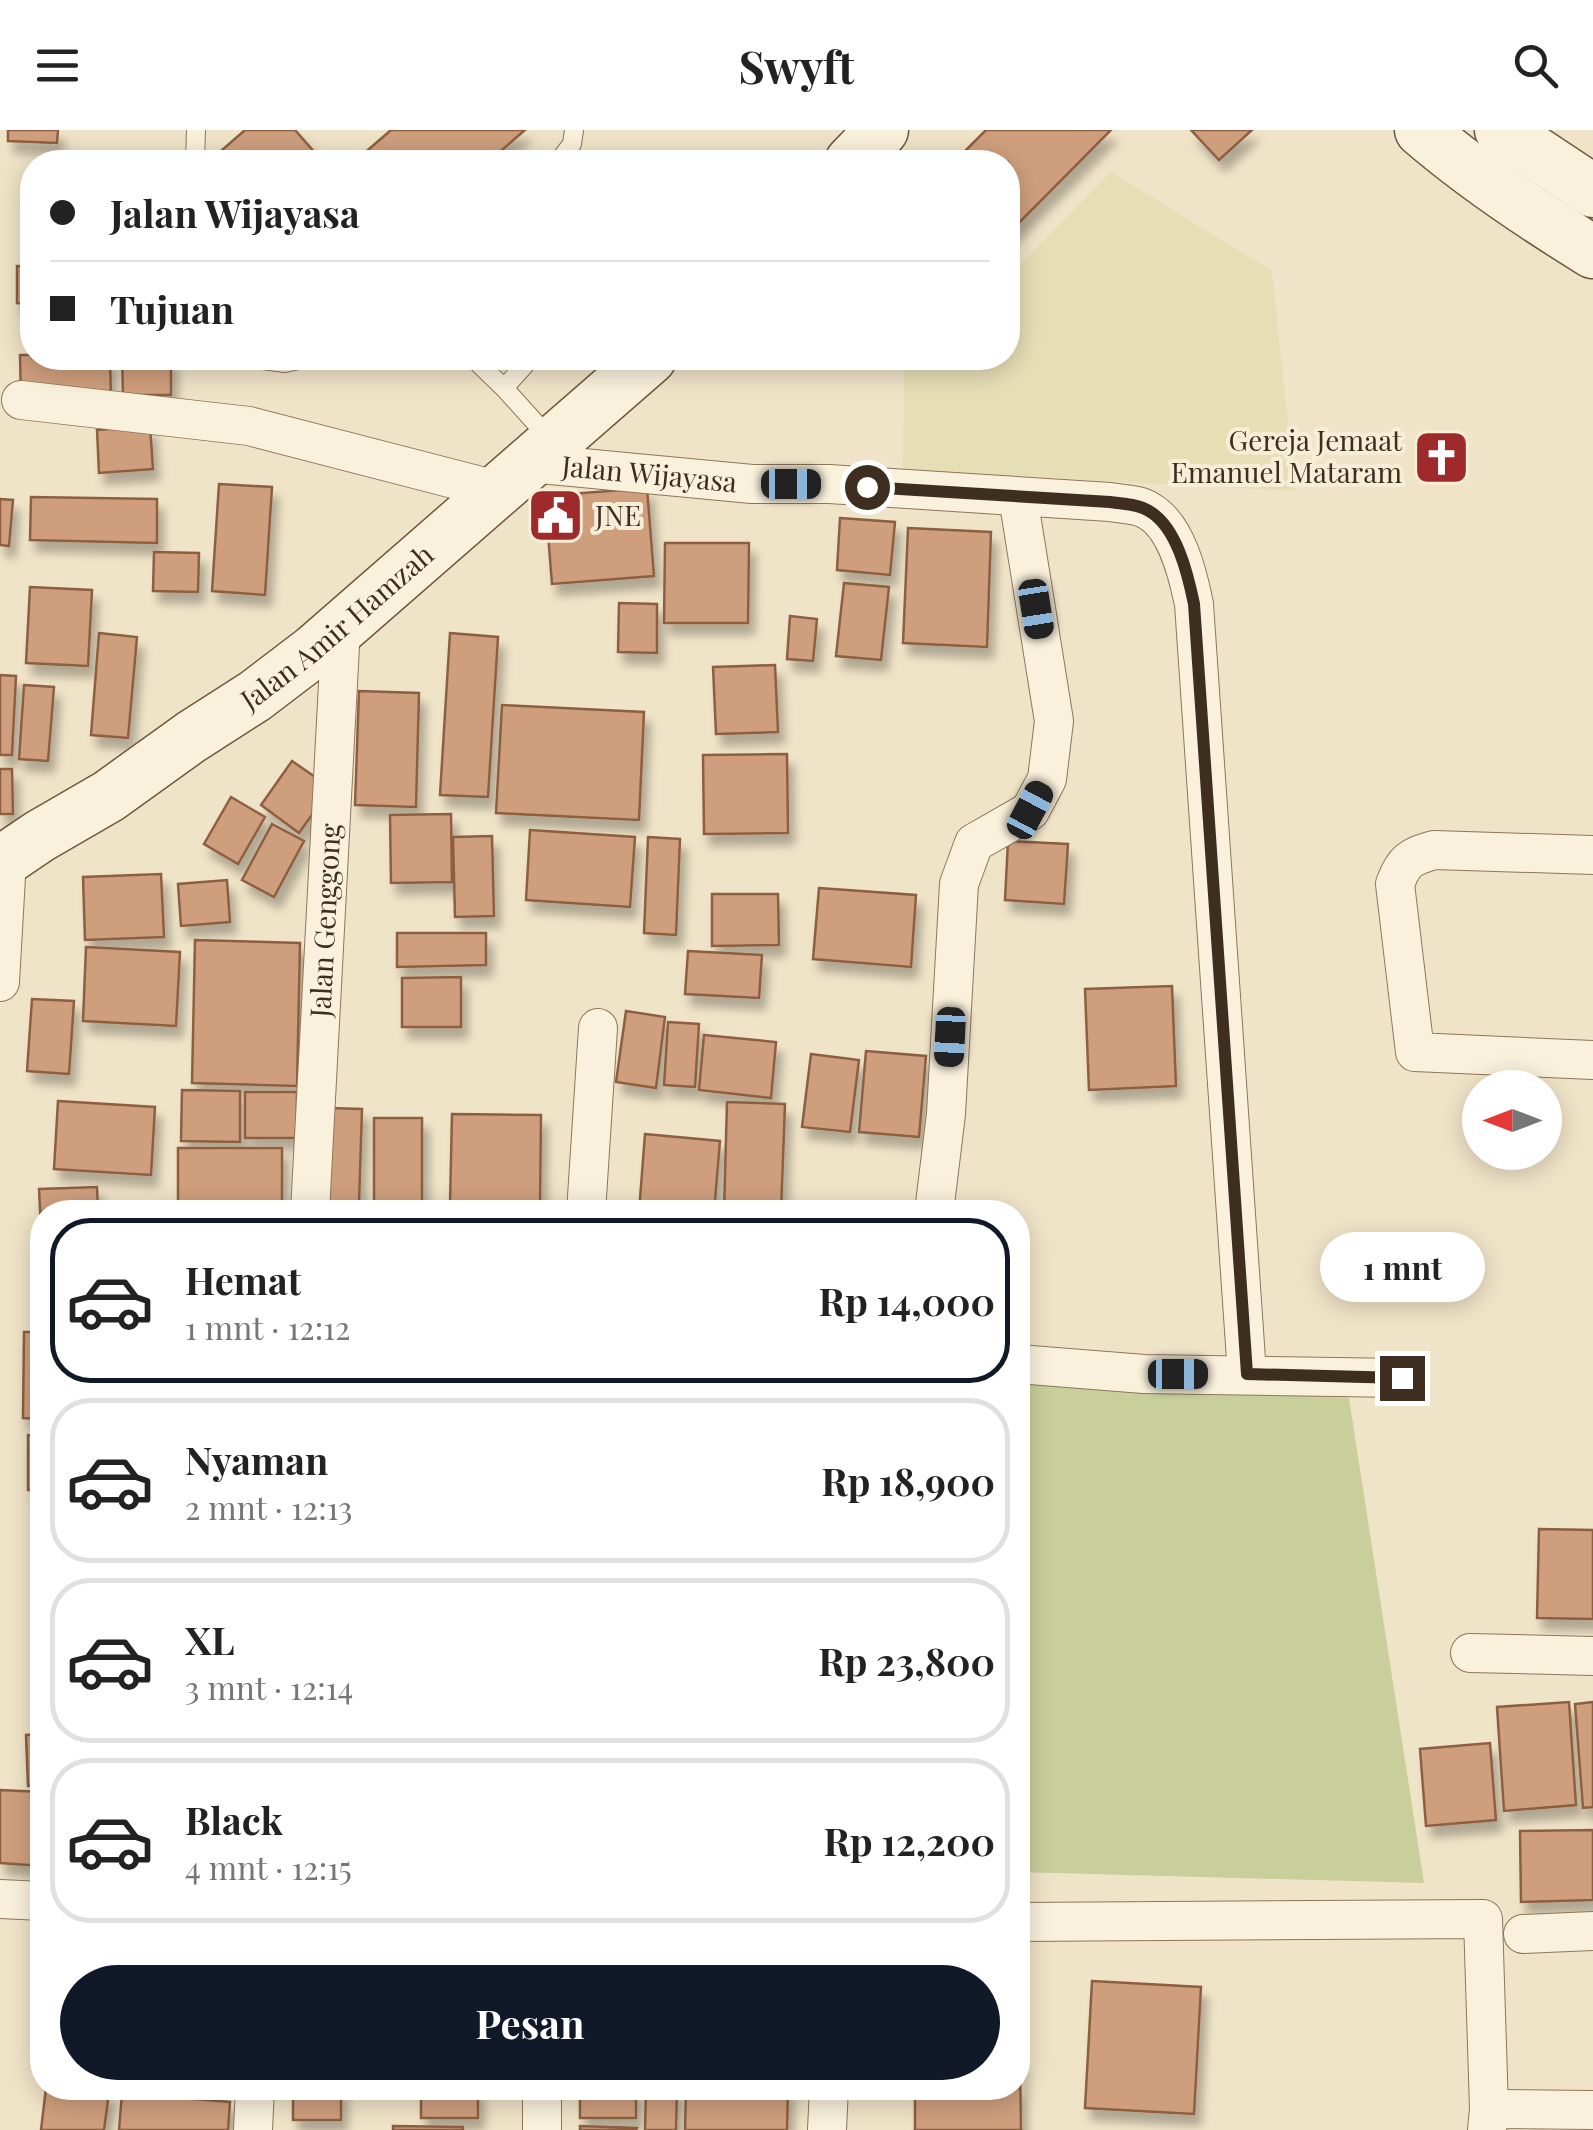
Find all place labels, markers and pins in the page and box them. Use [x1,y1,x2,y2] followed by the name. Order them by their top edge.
[1171,421,1403,490] place label: Gereja Jemaat Emanuel Mataram
[1411,427,1471,487] church icon: Gereja Jemaat Emanuel Mataram
[526,486,586,546] public building icon: JNE
[594,496,641,533] place label: JNE

